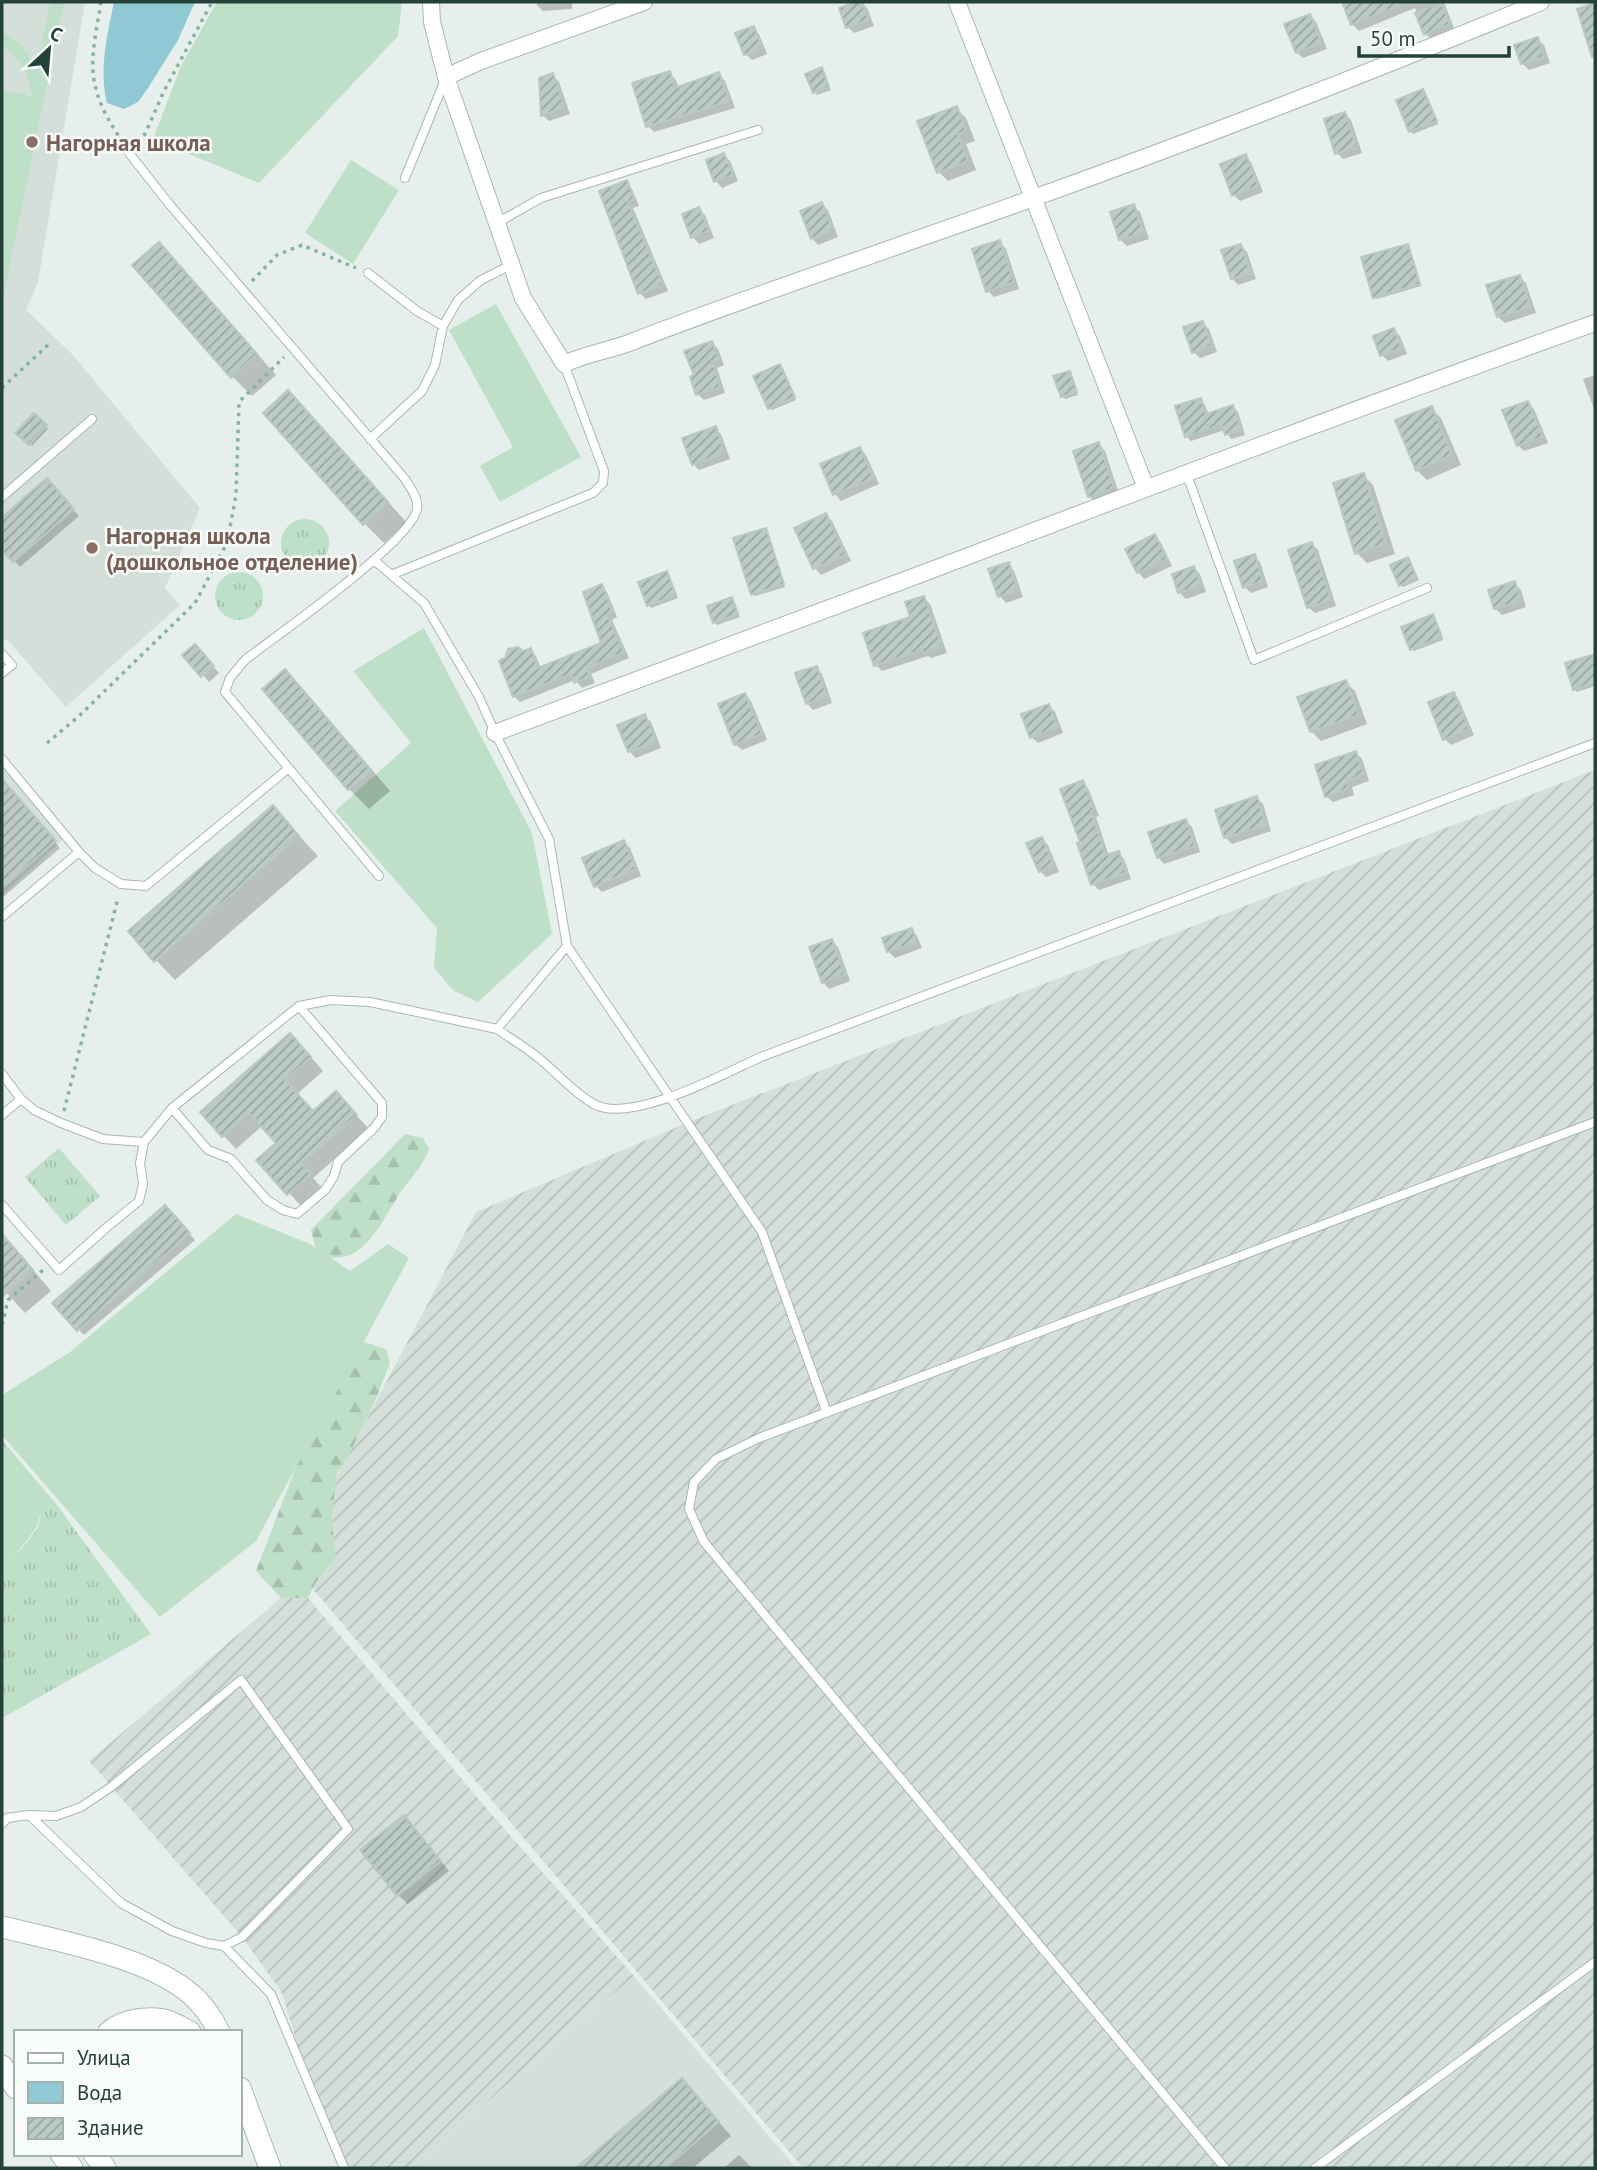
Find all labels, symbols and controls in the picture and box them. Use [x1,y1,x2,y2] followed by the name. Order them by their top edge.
[14,14,84,84] north arrow
[1359,14,1510,58] scale bar
[46,21,67,47] text: С
[1370,25,1416,52] text: 50 m
[46,128,211,157] place label: Нагорная школа
[24,134,40,150] marker: Нагорная школа
[106,521,358,576] place label: Нагорная школа (дошкольное отделение)
[84,540,100,556] marker: Нагорная школа (дошкольное отделение)
[14,2030,242,2156] legend
[77,2044,131,2071] text: Улица
[77,2079,122,2106] text: Вода
[77,2114,144,2141] text: Здание

